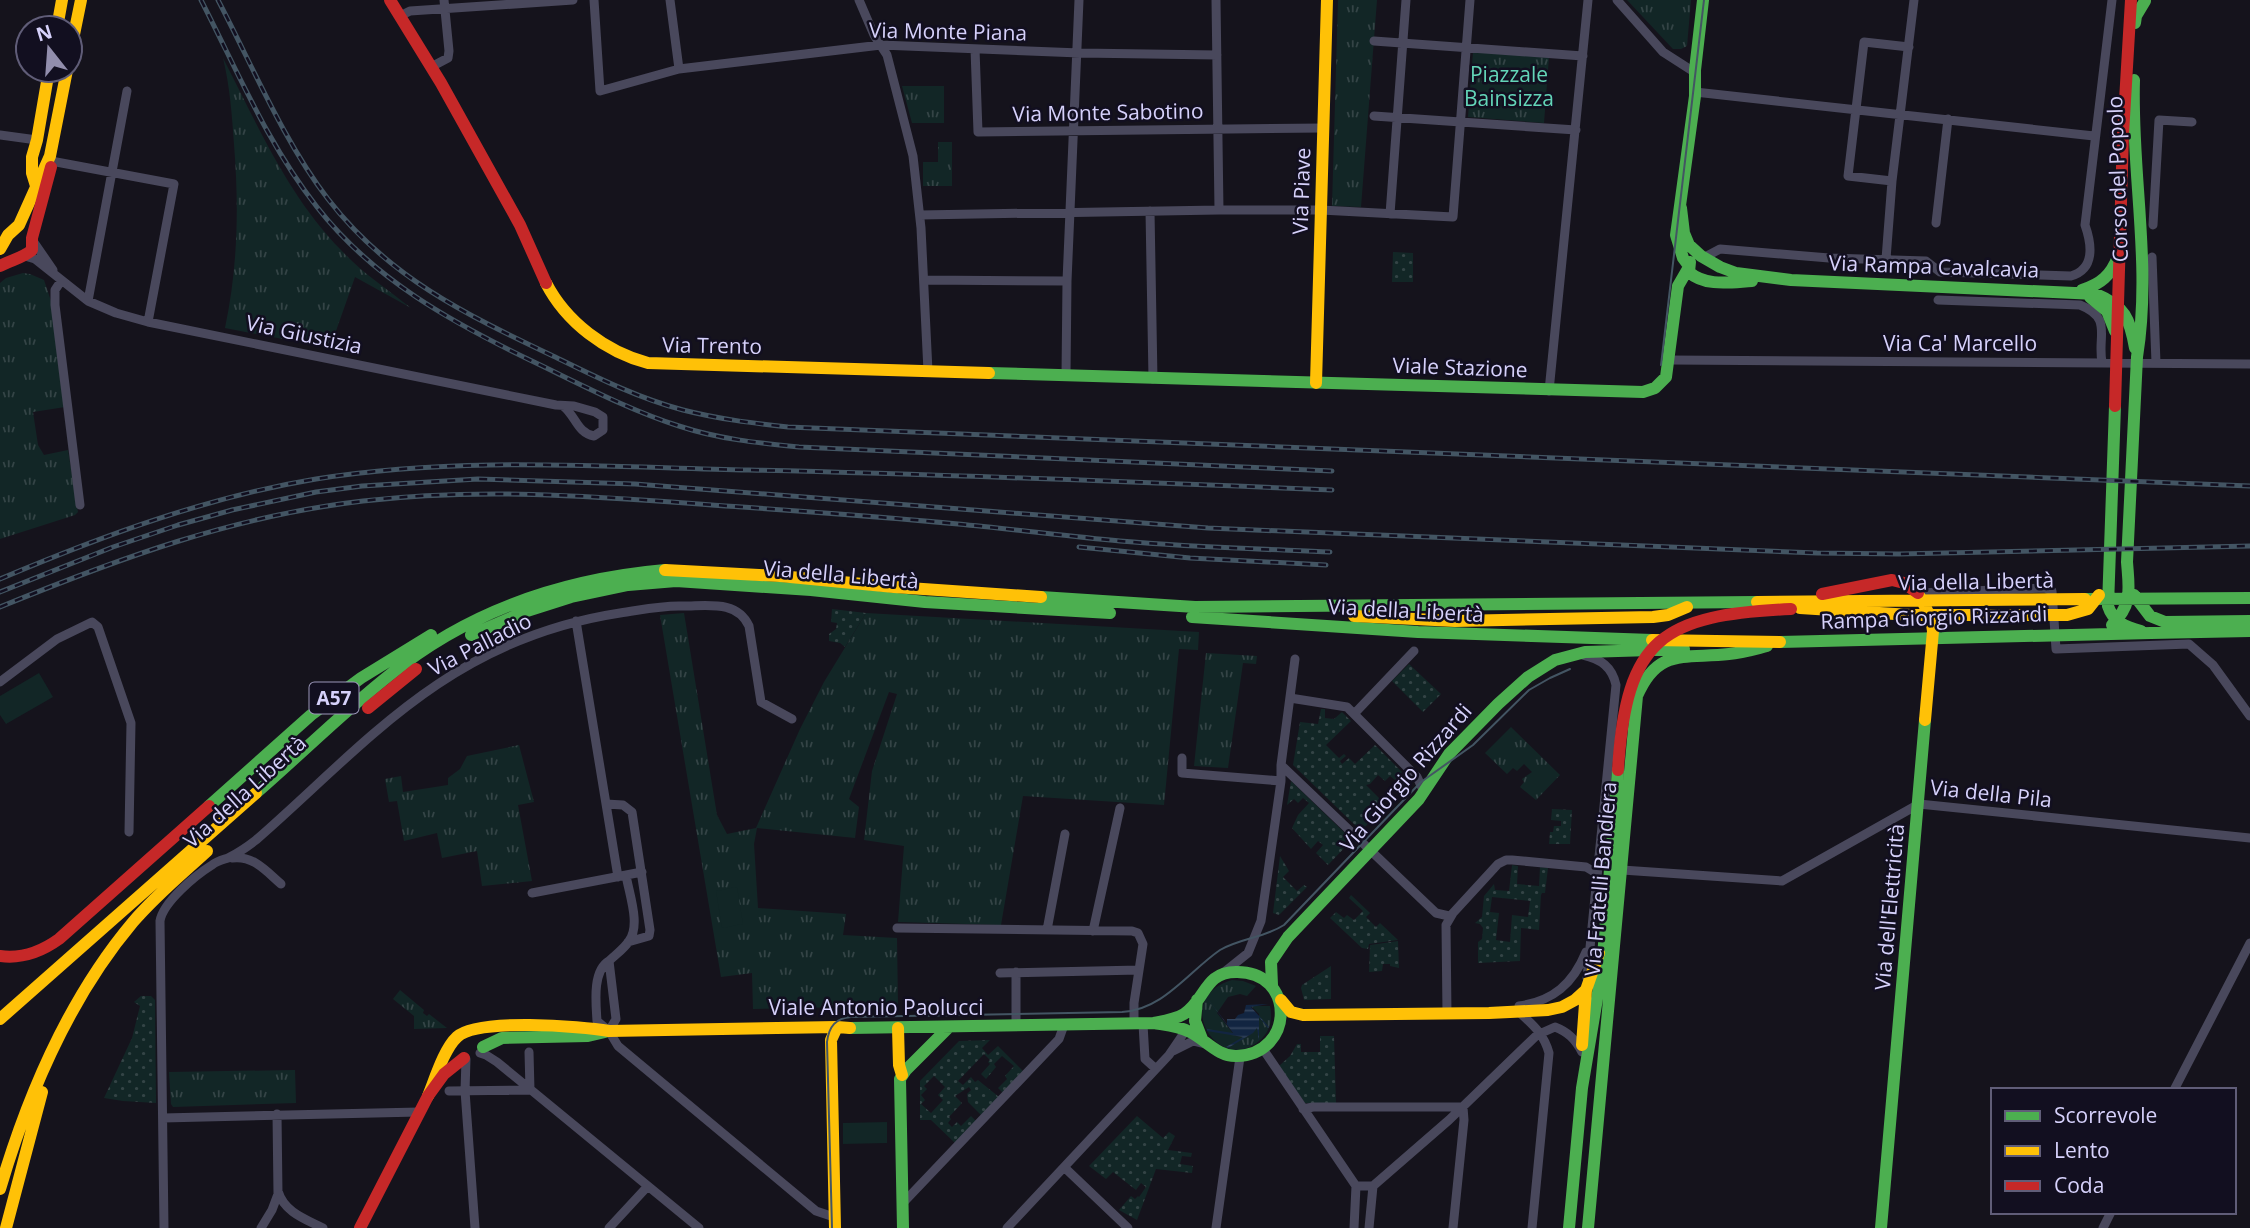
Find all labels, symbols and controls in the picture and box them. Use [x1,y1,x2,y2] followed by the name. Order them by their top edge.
[14,14,84,84] north arrow
[869,16,1027,46] street label: Via Monte Piana
[33,18,55,47] text: N
[1464,60,1554,112] park label: Piazzale Bainsizza
[2100,95,2134,263] street label: Corso del Popolo
[1012,96,1204,128] street label: Via Monte Sabotino
[1285,147,1317,235] street label: Via Piave
[1828,248,2040,284] street label: Via Rampa Cavalcavia
[244,308,365,360] street label: Via Giustizia
[1883,329,2037,357] street label: Via Ca' Marcello
[662,330,762,360] street label: Via Trento
[1392,351,1528,383] street label: Viale Stazione
[762,553,920,595] street label: Via della Libertà
[1898,566,2054,596] street label: Via della Libertà
[1327,592,1485,628] street label: Via della Libertà
[1820,599,2048,635] street label: Rampa Giorgio Rizzardi
[423,606,536,682] street label: Via Palladio
[310,682,358,713] road number: A57
[1333,697,1477,857] street label: Via Giorgio Rizzardi
[177,729,312,854] street label: Via della Libertà
[1929,773,2053,813] street label: Via della Pila
[1578,781,1622,977] street label: Via Fratelli Bandiera
[1868,823,1910,991] street label: Via dell'Elettricità
[768,993,984,1021] street label: Viale Antonio Paolucci
[1991,1088,2236,1214] legend
[2054,1101,2157,1129] text: Scorrevole
[2054,1136,2110,1164] text: Lento
[2054,1171,2104,1199] text: Coda

